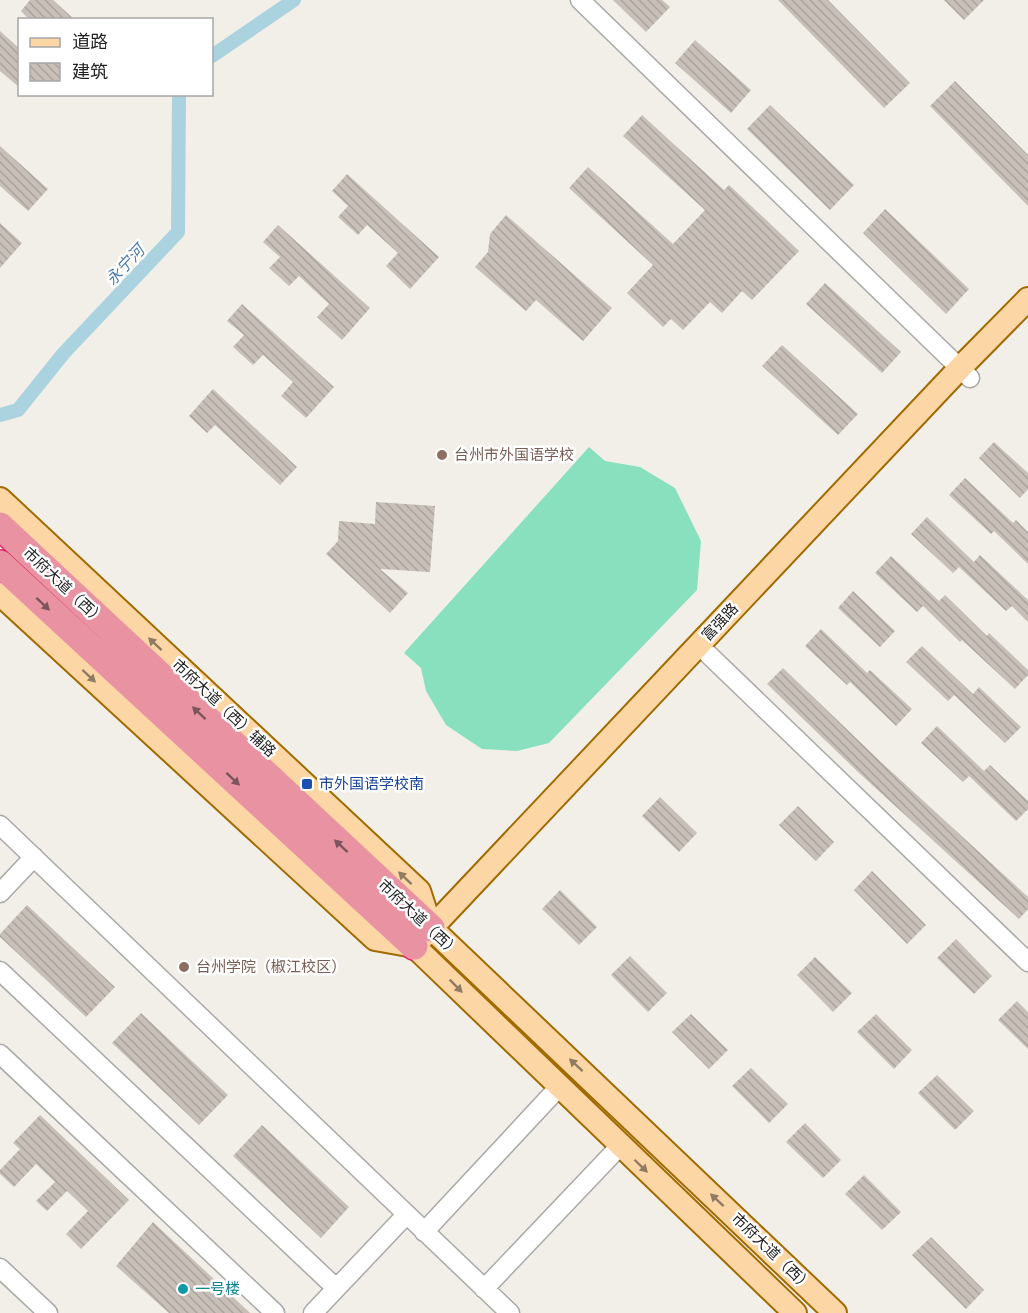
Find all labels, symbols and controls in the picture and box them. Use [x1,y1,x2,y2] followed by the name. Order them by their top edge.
[18,18,213,96] legend
[72,31,108,52] text: 道路
[72,61,108,82] text: 建筑
[102,239,150,289] water label: 永宁河
[454,446,574,464] place label: 台州市外国语学校
[435,448,449,462] marker: 台州市外国语学校
[19,544,109,628] street label: 市府大道（西）
[36,596,50,610] one-way arrow
[698,599,742,645] street label: 富强路
[148,638,163,651] one-way arrow
[168,655,280,761] street label: 市府大道（西）辅路
[82,669,97,683] one-way arrow
[192,706,206,720] one-way arrow
[225,771,239,785] one-way arrow
[319,775,424,793] place label: 市外国语学校南
[300,777,314,791] marker: 市外国语学校南
[334,839,349,853] one-way arrow
[398,871,412,885] one-way arrow
[374,876,464,960] street label: 市府大道（西）
[196,958,346,976] place label: 台州学院（椒江校区）
[177,960,191,974] marker: 台州学院（椒江校区）
[448,979,462,993] one-way arrow
[569,1059,583,1073] one-way arrow
[633,1159,647,1173] one-way arrow
[711,1193,725,1207] one-way arrow
[728,1209,816,1295] street label: 市府大道（西）
[195,1280,240,1298] place label: 一号楼
[176,1282,190,1296] marker: 一号楼

